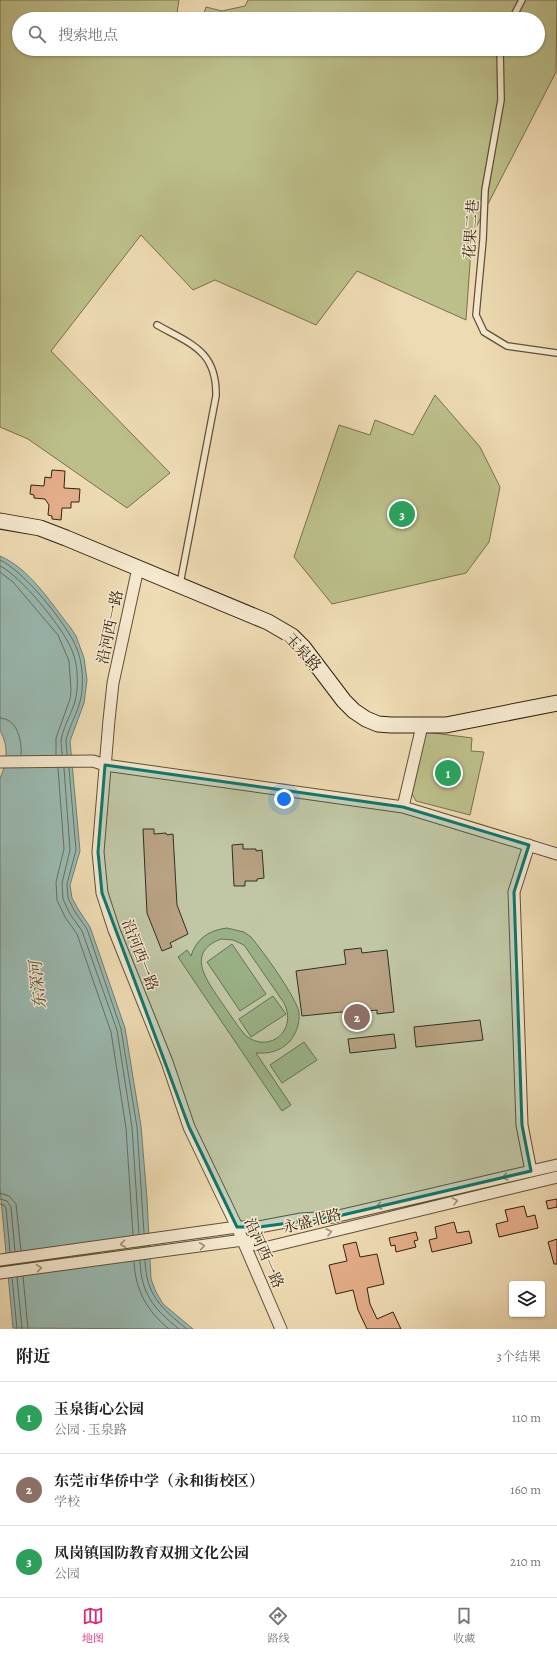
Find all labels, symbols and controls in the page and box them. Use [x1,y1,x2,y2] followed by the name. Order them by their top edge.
[12,12,545,56] search box
[26,23,48,45] icon: search
[58,25,118,45] text: 搜索地点
[459,198,483,260] street label: 花果二巷
[389,499,415,529] pin: 3
[92,588,128,666] street label: 沿河西一路
[280,629,326,675] street label: 玉泉路
[435,758,461,788] pin: 1
[274,789,294,809] your location
[117,916,163,994] street label: 沿河西一路
[24,957,51,1010] water label: 东深河
[344,1002,370,1032] pin: 2
[502,1173,509,1181] one-way arrow
[452,1198,459,1206] one-way arrow
[376,1202,382,1210] one-way arrow
[280,1204,344,1238] street label: 永盛北路
[240,1215,288,1291] street label: 沿河西一路
[325,1228,332,1237] one-way arrow
[120,1239,127,1248] one-way arrow
[199,1242,206,1251] one-way arrow
[36,1264,42,1273] one-way arrow
[509,1281,545,1317] map controls
[509,1281,545,1317] button: layers
[16,1345,50,1368] text: 附近
[497,1348,541,1365] text: 3个结果
[54,1399,144,1419] text: 玉泉街心公园
[27,1409,31,1426] text: 1
[512,1409,541,1426] text: 110 m
[54,1421,127,1438] text: 公园 · 玉泉路
[54,1471,264,1491] text: 东莞市华侨中学（永和街校区）
[26,1481,32,1498] text: 2
[510,1481,541,1498] text: 160 m
[54,1493,80,1510] text: 学校
[54,1543,249,1563] text: 凤岗镇国防教育双拥文化公园
[26,1553,32,1570] text: 3
[510,1553,541,1570] text: 210 m
[54,1565,80,1582] text: 公园
[82,1605,104,1646] tab: 地图
[267,1605,289,1646] tab: 路线
[453,1605,475,1646] tab: 收藏

